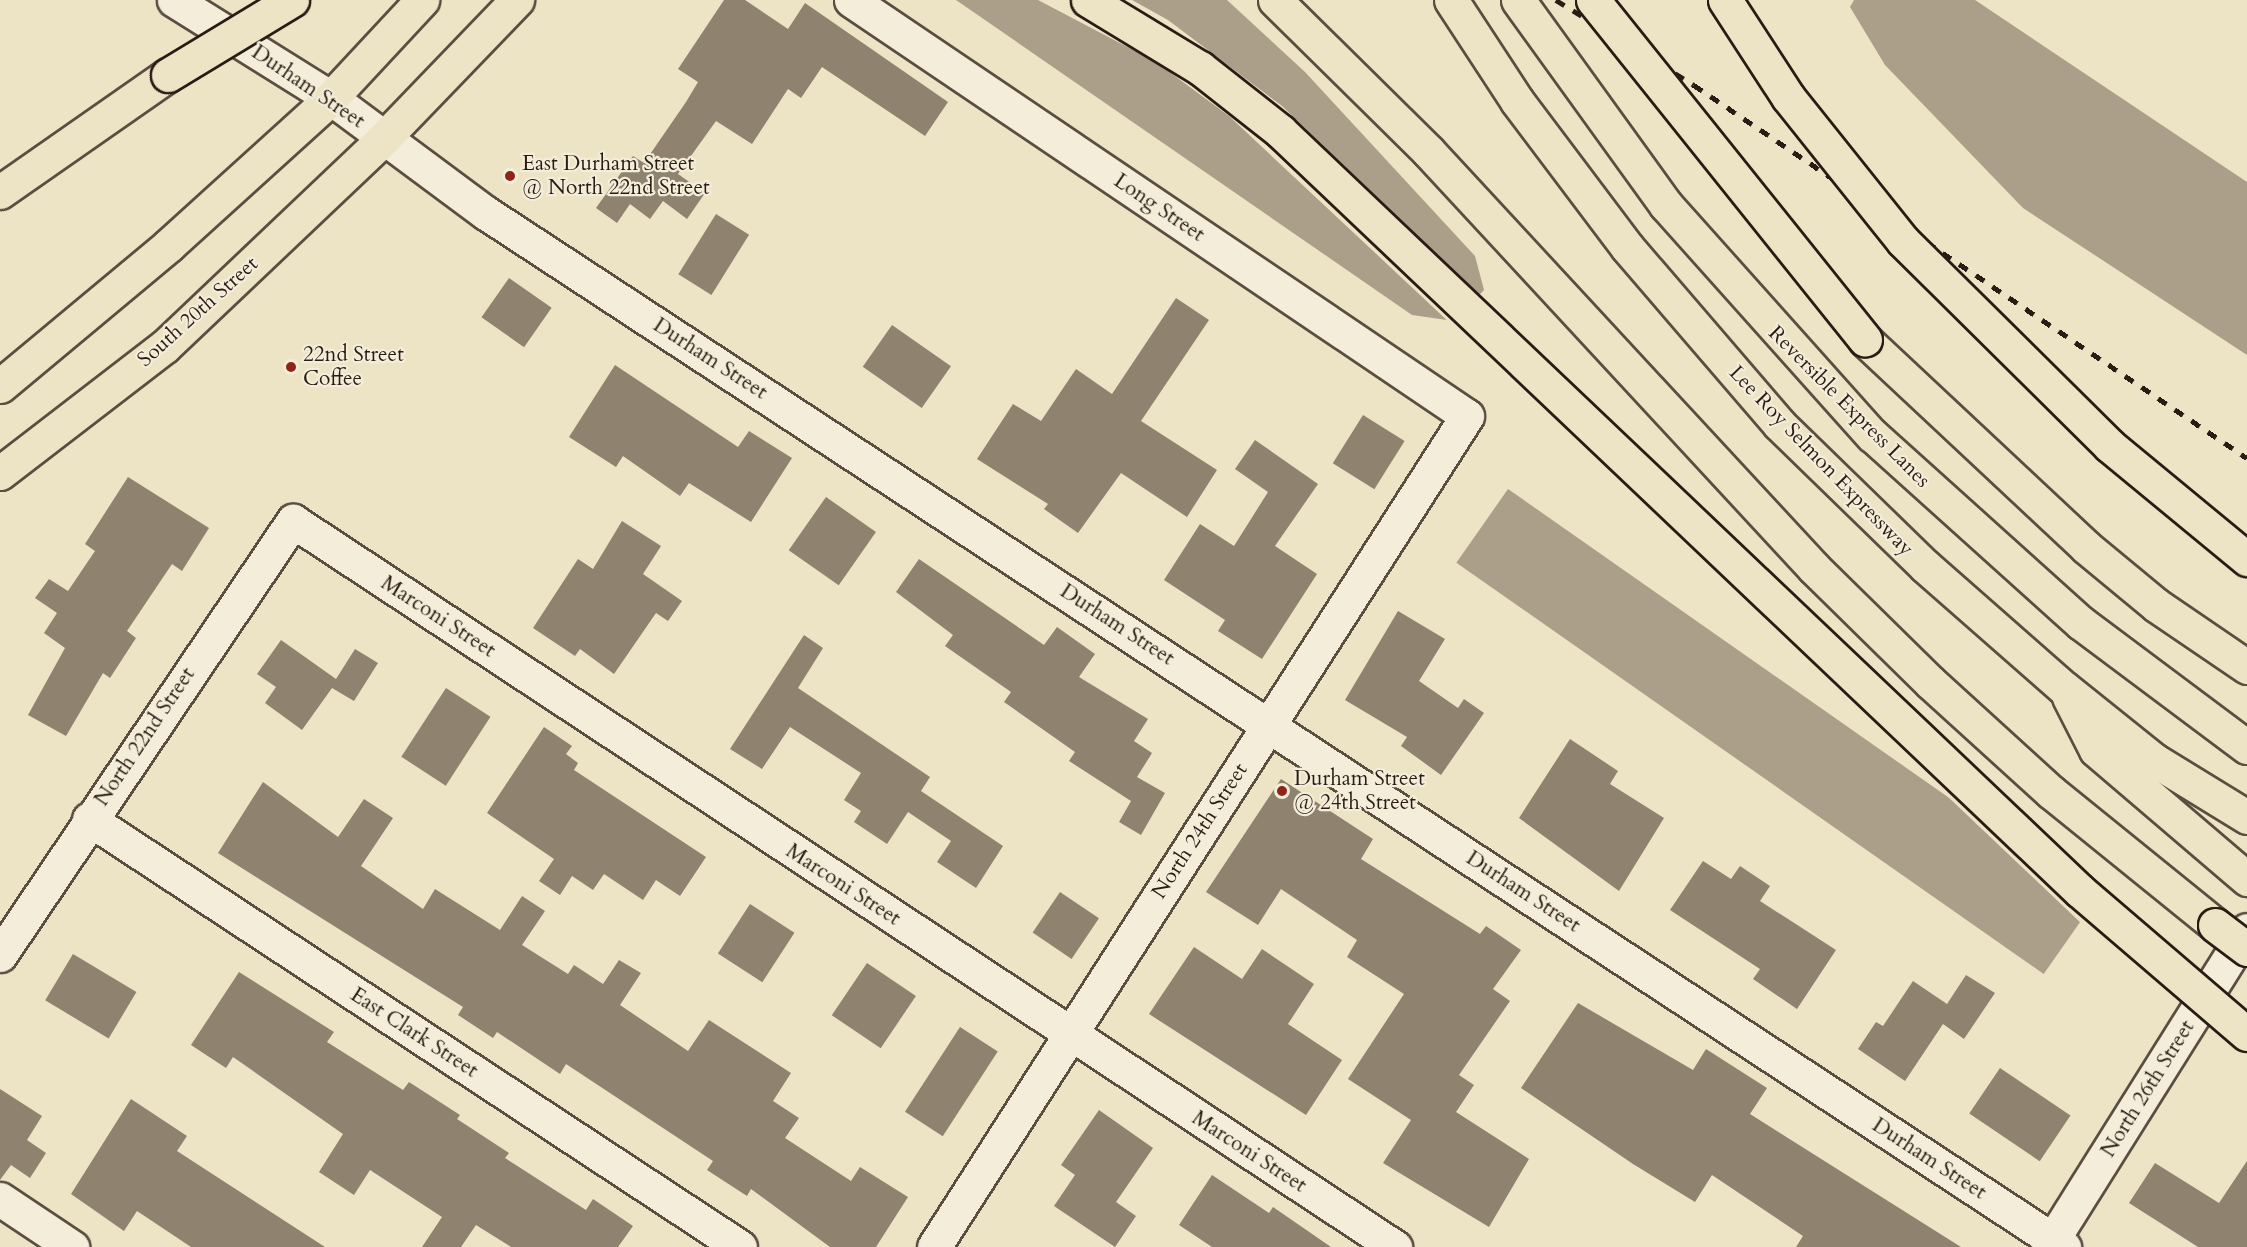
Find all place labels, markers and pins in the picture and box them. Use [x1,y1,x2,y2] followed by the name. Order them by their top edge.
[522,151,710,201] place label: East Durham Street @ North 22nd Street
[503,169,517,183] marker: East Durham Street @ North 22nd Street
[303,342,404,392] place label: 22nd Street Coffee
[284,360,298,374] marker: 22nd Street Coffee
[1294,766,1425,816] place label: Durham Street @ 24th Street
[1275,784,1289,798] marker: Durham Street @ 24th Street

